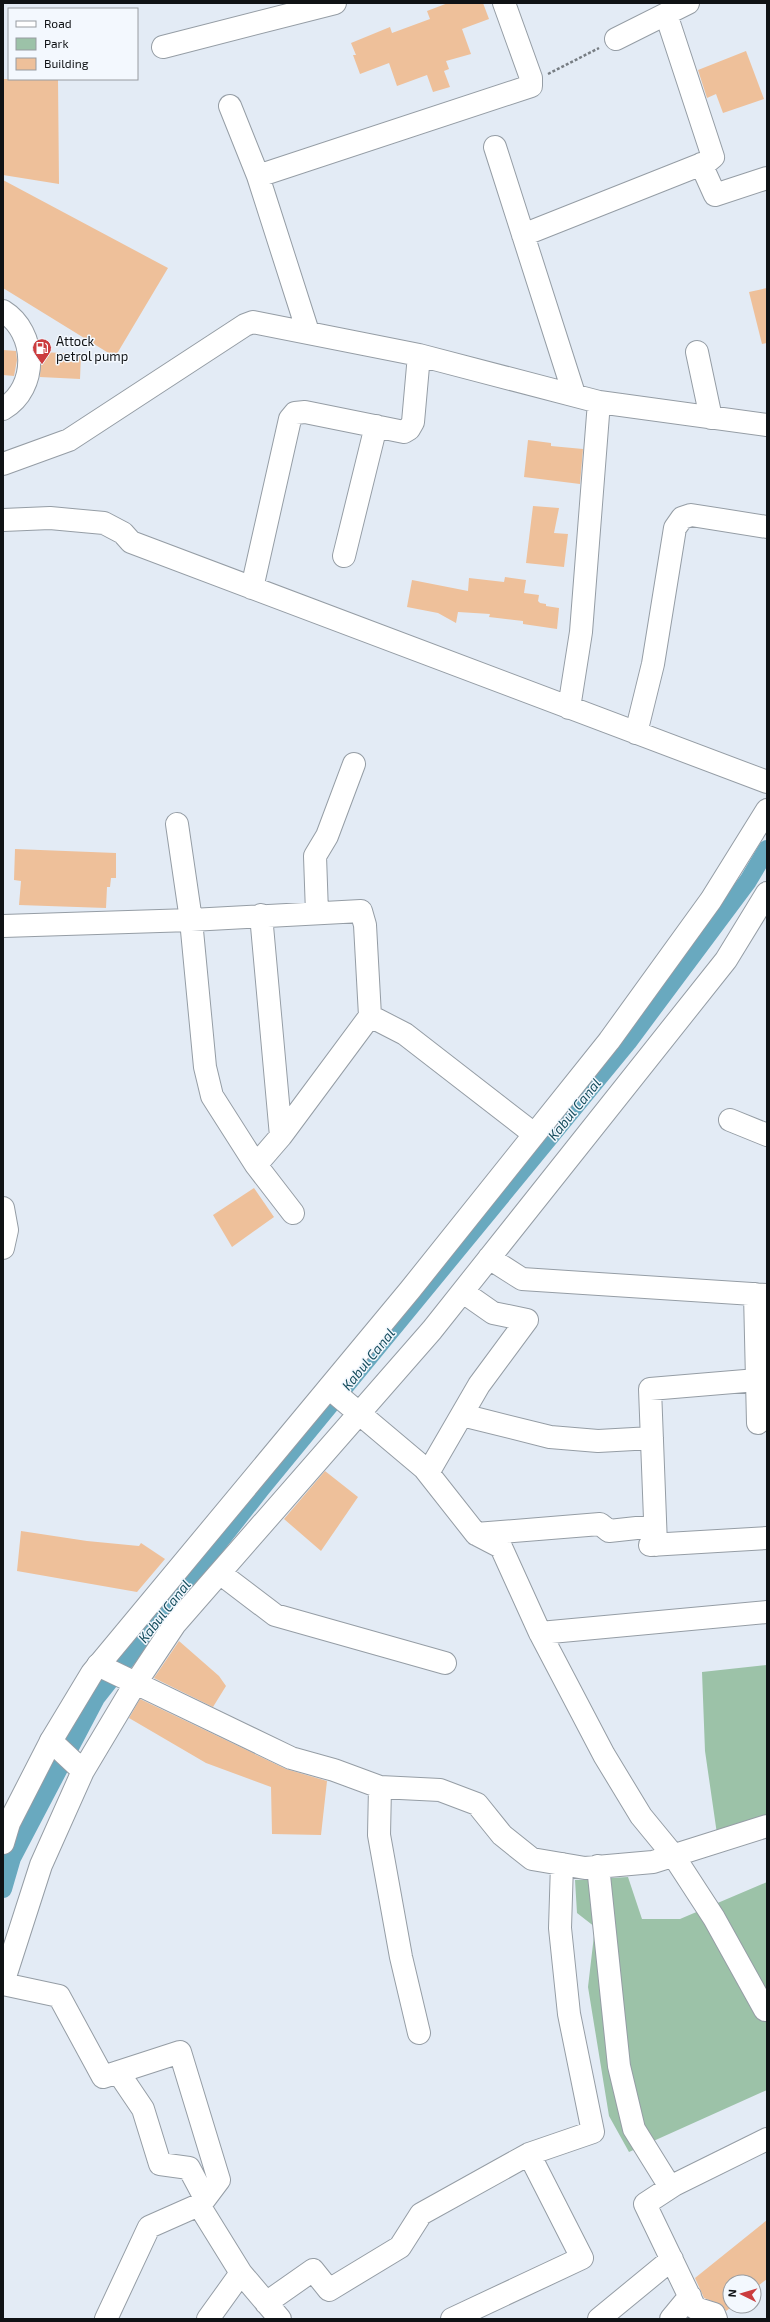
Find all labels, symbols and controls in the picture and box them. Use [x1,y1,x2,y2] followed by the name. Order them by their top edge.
[8,8,138,80] legend
[44,16,72,30] text: Road
[44,36,69,50] text: Park
[44,56,89,70] text: Building
[56,333,128,364] place label: Attock petrol pump
[31,337,53,365] fuel station icon: Attock petrol pump
[544,1074,604,1144] water label: Kabul Canal
[338,1324,398,1394] water label: Kabul Canal
[134,1576,194,1646] water label: Kabul Canal
[722,2274,762,2314] north arrow
[725,2289,738,2298] text: N

